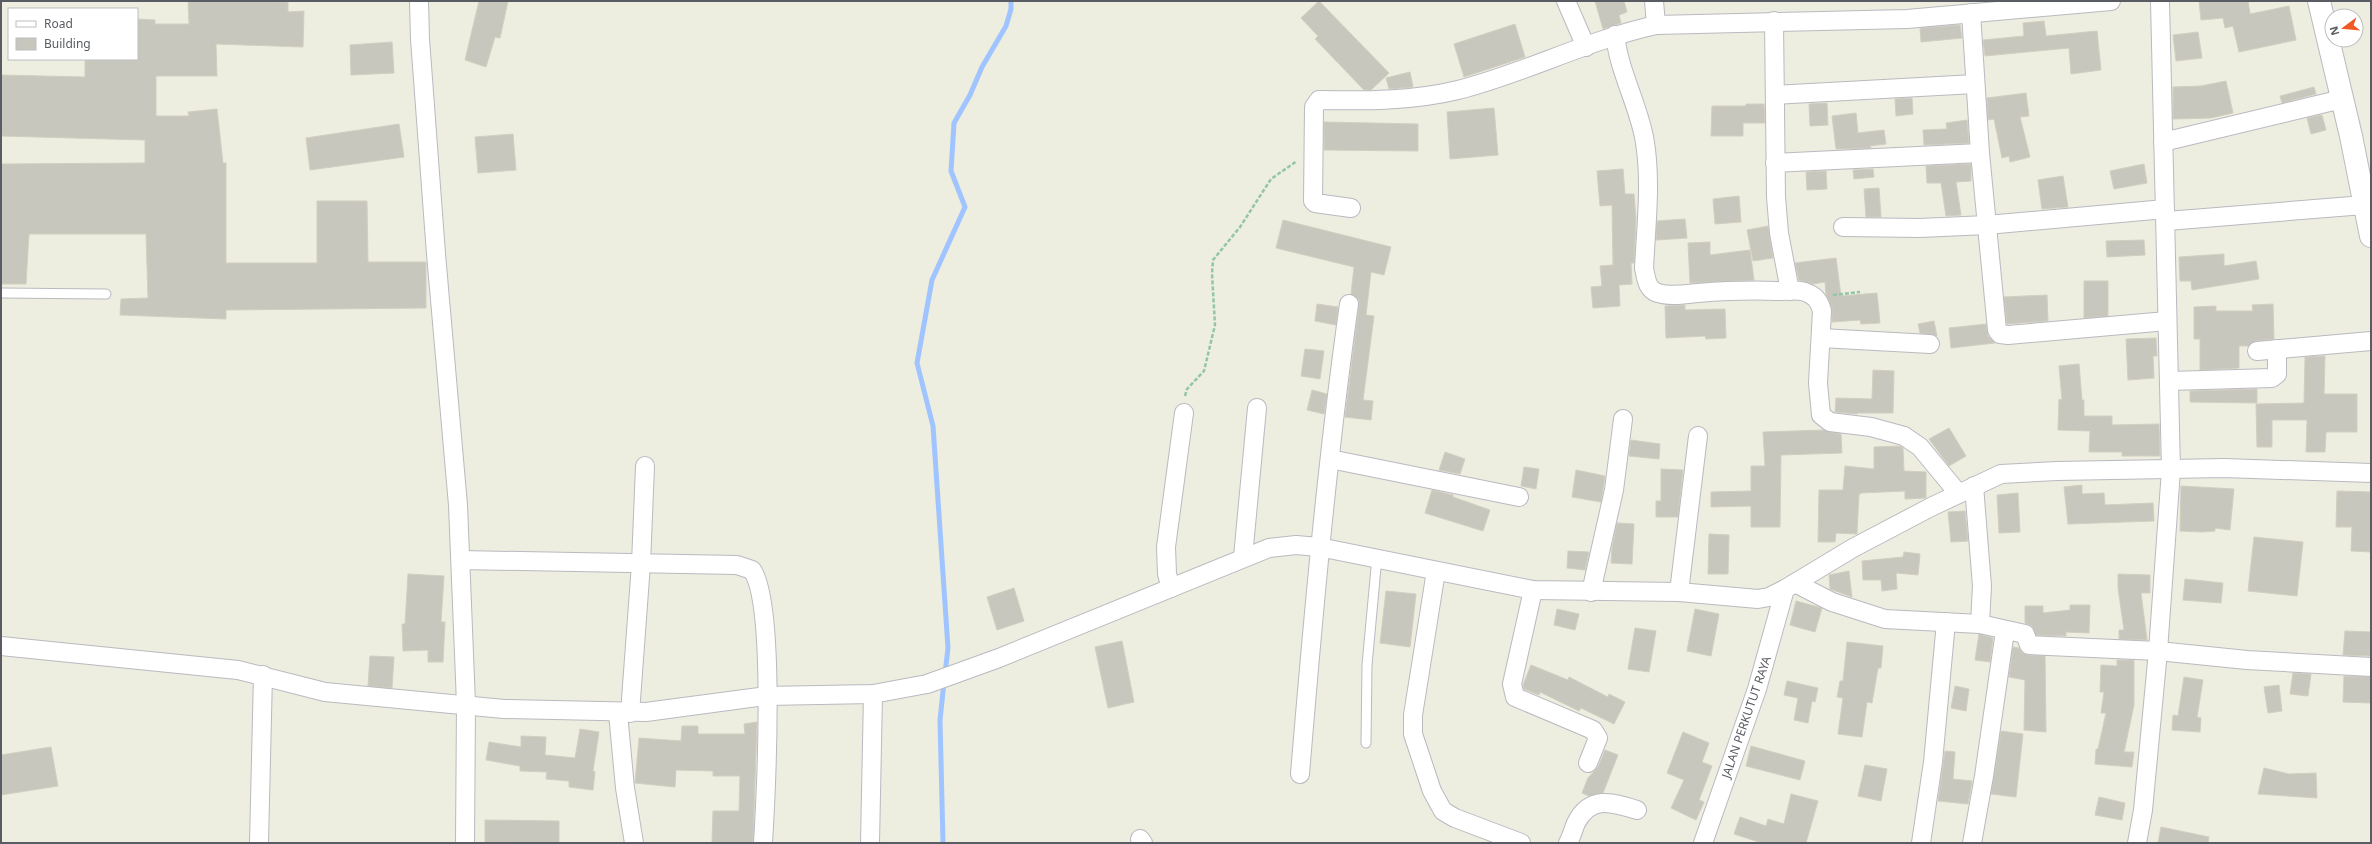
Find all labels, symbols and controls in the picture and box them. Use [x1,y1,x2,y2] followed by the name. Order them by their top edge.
[8,8,138,60] legend
[2324,8,2364,48] north arrow
[44,15,73,32] text: Road
[2325,25,2342,37] text: N
[44,35,91,52] text: Building
[1717,653,1775,781] street label: JALAN PERKUTUT RAYA

